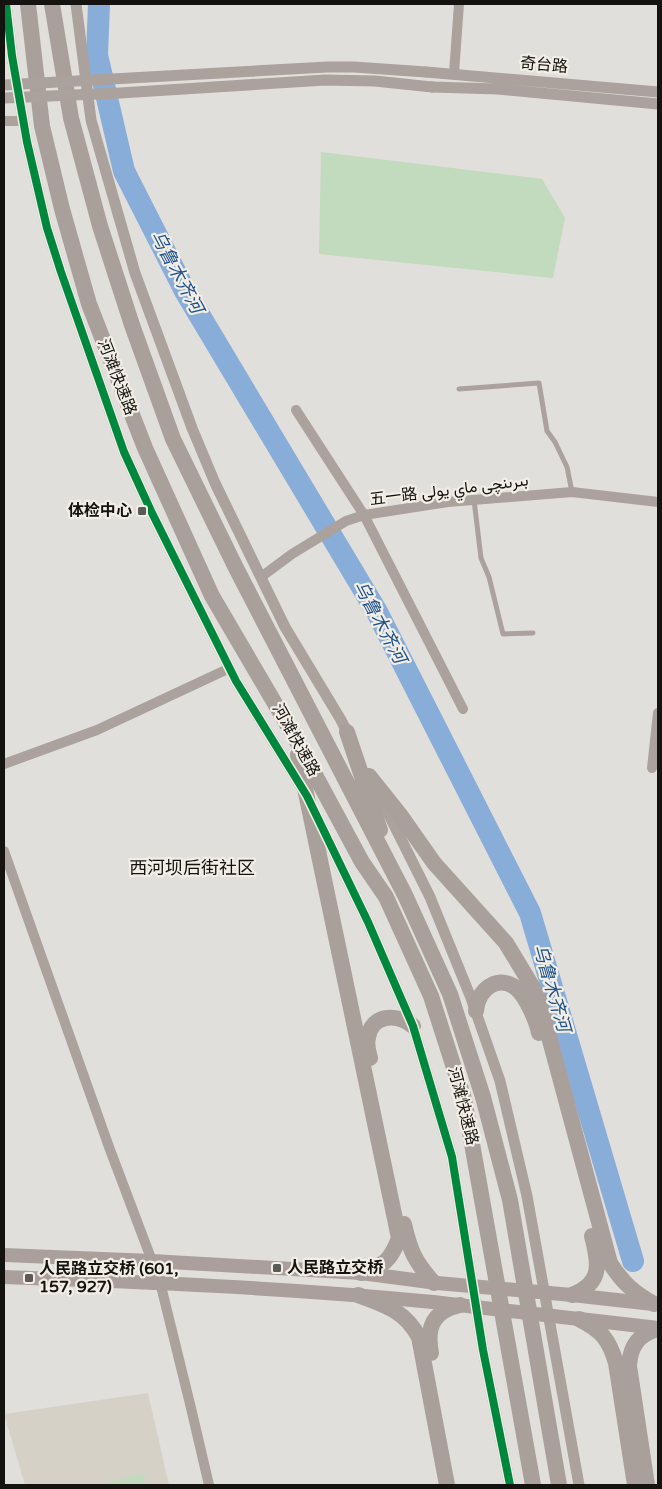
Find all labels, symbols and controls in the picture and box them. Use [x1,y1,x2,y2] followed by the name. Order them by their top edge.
[519,53,569,77] street label: 奇台路
[146,227,209,320] water label: 乌鲁木齐河
[93,336,141,418] street label: 河滩快速路
[368,470,530,513] street label: 五一路 بىرىنچى ماي يولى
[68,501,132,521] place label: 体检中心
[136,505,148,517] marker: 体检中心
[349,577,412,670] water label: 乌鲁木齐河
[268,700,324,780] street label: 河滩快速路
[129,857,255,879] district label: 西河坝后街社区
[529,942,576,1037] water label: 乌鲁木齐河
[444,1065,482,1147] street label: 河滩快速路
[287,1258,384,1278] place label: 人民路立交桥
[39,1259,178,1297] place label: 人民路立交桥 (601, 157, 927)
[271,1262,283,1274] marker: 人民路立交桥
[23,1272,35,1284] marker: 人民路立交桥 (601, 157, 927)

